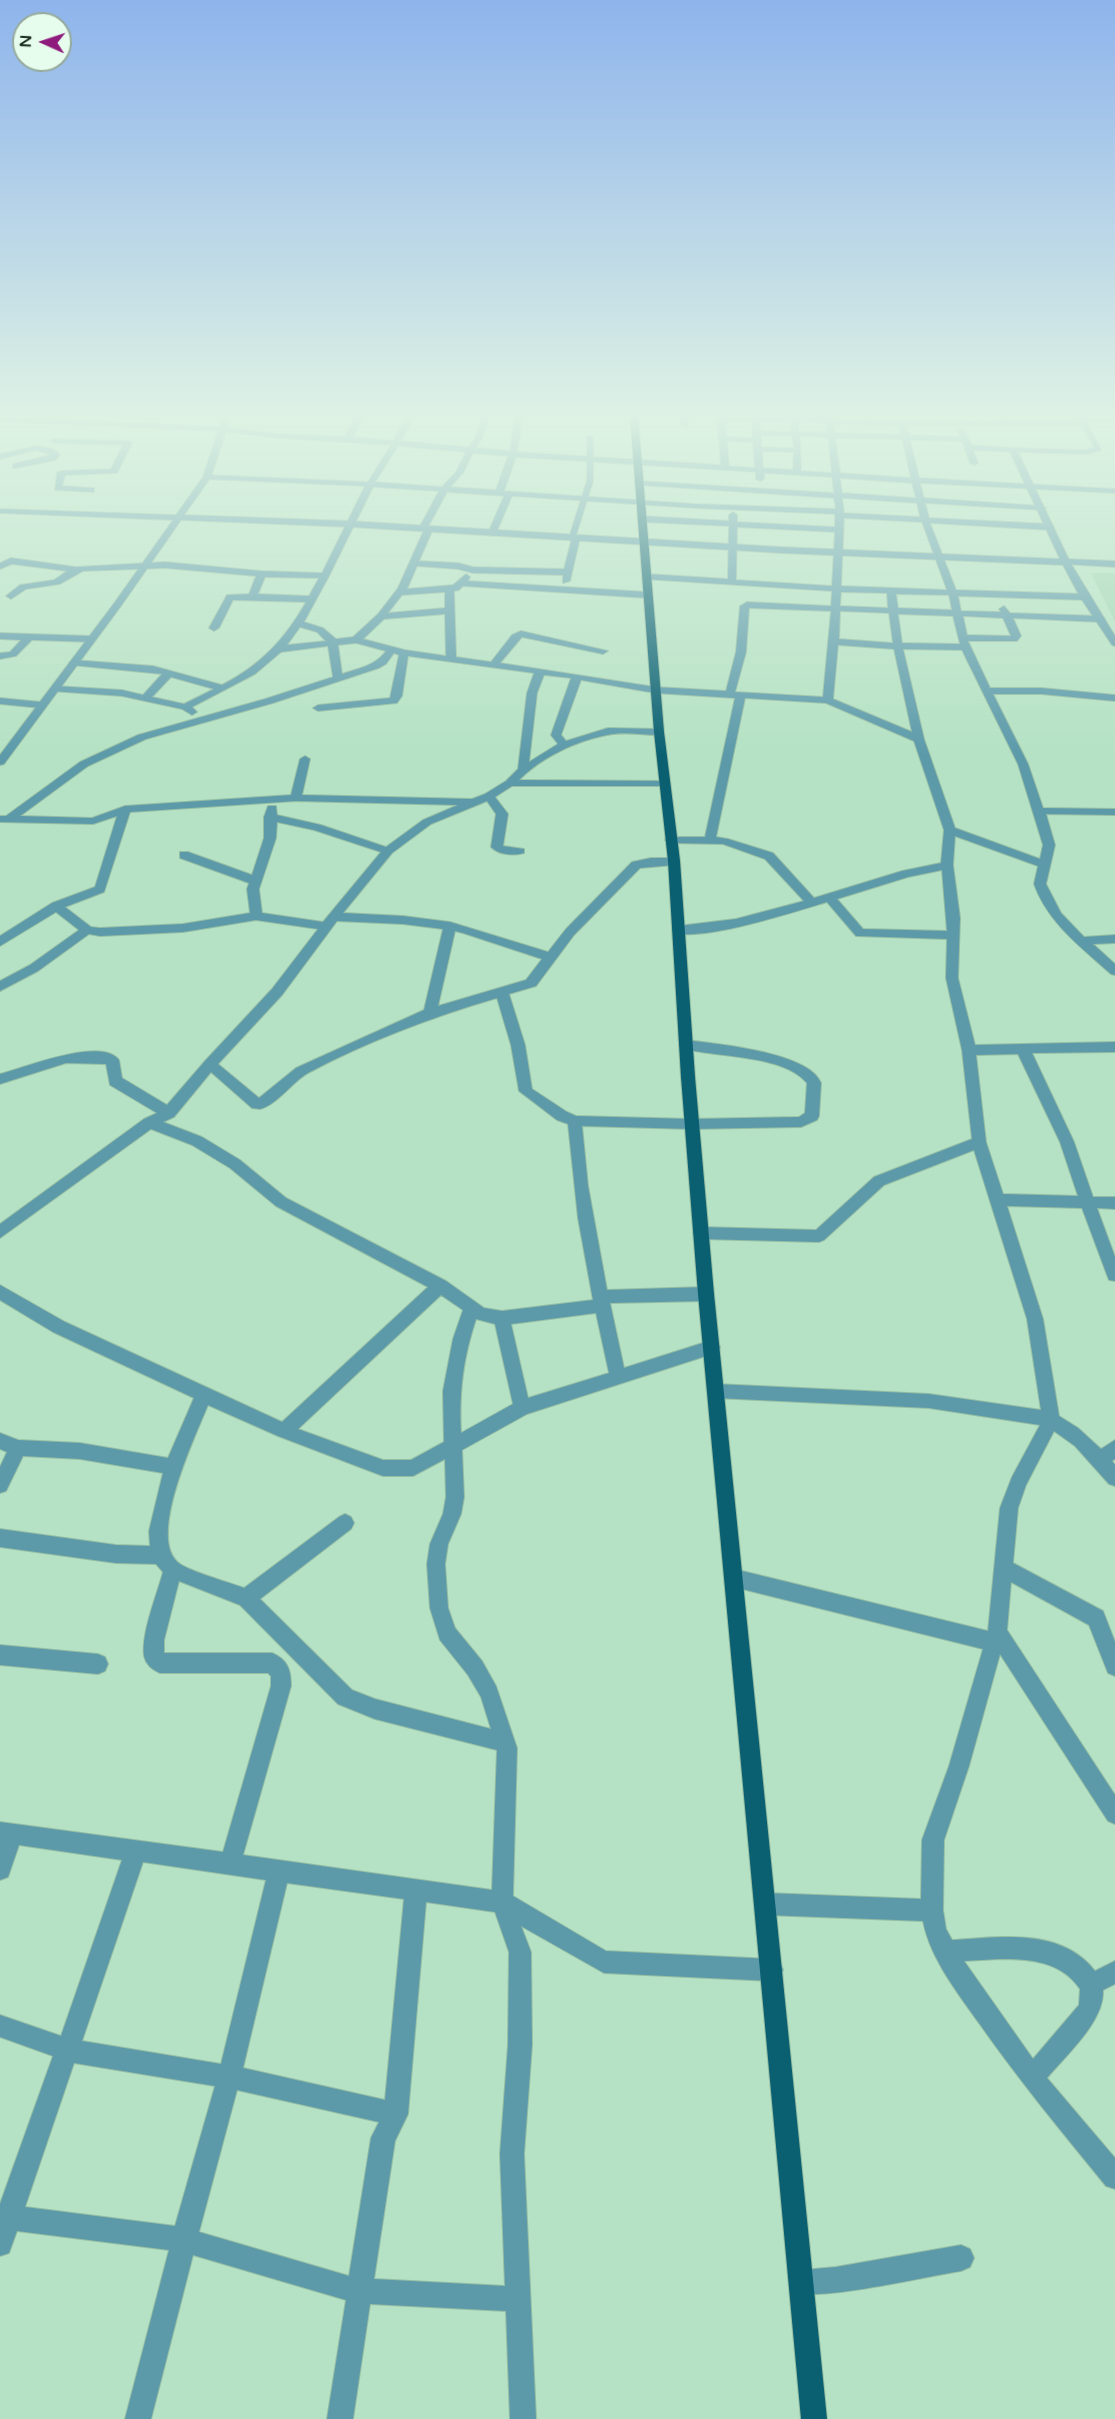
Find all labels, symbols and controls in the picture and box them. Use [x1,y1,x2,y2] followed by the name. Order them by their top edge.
[12,12,72,72] north arrow
[16,34,36,48] text: N

